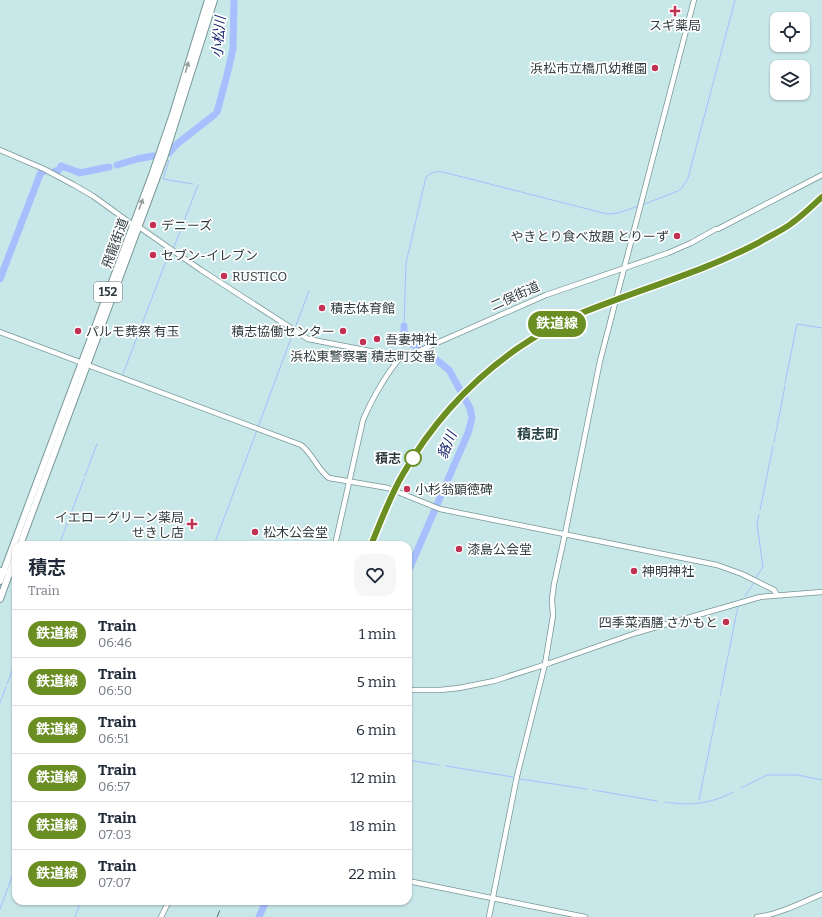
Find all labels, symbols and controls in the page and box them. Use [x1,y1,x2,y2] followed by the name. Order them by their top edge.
[670,6,680,16] marker: スギ薬局
[770,12,810,100] map controls
[770,12,810,52] button: locate
[209,13,229,59] water label: 小松川
[649,18,701,33] place label: スギ薬局
[770,60,810,100] button: layers
[184,61,190,73] one-way arrow
[530,61,647,76] place label: 浜松市立橋爪幼稚園
[650,63,660,73] marker: 浜松市立橋爪幼稚園
[138,197,144,209] one-way arrow
[99,216,131,270] street label: 飛龍街道
[161,218,212,233] place label: デニーズ
[148,220,158,230] marker: デニーズ
[510,229,669,244] place label: やきとり食べ放題 とりーず
[672,231,682,241] marker: やきとり食べ放題 とりーず
[161,248,258,263] place label: セブン-イレブン
[148,250,158,260] marker: セブン-イレブン
[232,269,287,284] place label: RUSTICO
[219,271,229,281] marker: RUSTICO
[488,279,542,313] street label: 二俣街道
[94,282,122,302] road number: 152
[330,301,395,316] place label: 積志体育館
[317,303,327,313] marker: 積志体育館
[534,311,580,337] line badge: 鉄道線
[536,315,578,332] text: 鉄道線
[86,324,180,339] place label: パルモ葬祭 有玉
[231,324,335,339] place label: 積志協働センター
[73,326,83,336] marker: パルモ葬祭 有玉
[338,326,348,336] marker: 積志協働センター
[385,332,437,347] place label: 吾妻神社
[372,334,382,344] marker: 吾妻神社
[358,337,368,347] marker: 浜松東警察署 積志町交番
[290,349,436,364] place label: 浜松東警察署 積志町交番
[517,426,559,443] district label: 積志町
[434,427,461,461] water label: 貉川
[404,449,422,467] marker: 積志
[375,451,401,466] place label: 積志
[415,482,493,497] place label: 小杉翁顕徳碑
[402,484,412,494] marker: 小杉翁顕徳碑
[55,510,184,540] place label: イエローグリーン薬局 せきし店
[187,519,197,529] marker: イエローグリーン薬局 せきし店
[263,525,328,540] place label: 松木公会堂
[250,527,260,537] marker: 松木公会堂
[467,542,532,557] place label: 漆島公会堂
[454,544,464,554] marker: 漆島公会堂
[354,554,396,596] button: heart
[28,556,66,579] text: 積志
[642,564,694,579] place label: 神明神社
[629,566,639,576] marker: 神明神社
[28,583,60,598] text: Train
[599,615,718,630] place label: 四季菜酒膳 さかもと
[98,617,136,635] text: Train
[721,617,731,627] marker: 四季菜酒膳 さかもと
[36,625,78,642] text: 鉄道線
[359,625,396,643] text: 1 min
[98,635,132,650] text: 06:46
[98,665,136,683] text: Train
[36,673,78,690] text: 鉄道線
[357,673,396,691] text: 5 min
[98,683,132,698] text: 06:50
[98,713,136,731] text: Train
[36,721,78,738] text: 鉄道線
[356,721,396,739] text: 6 min
[98,731,129,746] text: 06:51
[98,761,136,779] text: Train
[36,769,78,786] text: 鉄道線
[350,769,396,787] text: 12 min
[98,779,130,794] text: 06:57
[98,809,136,827] text: Train
[36,817,78,834] text: 鉄道線
[350,817,396,835] text: 18 min
[98,827,131,842] text: 07:03
[98,857,136,875] text: Train
[36,865,78,882] text: 鉄道線
[348,865,396,883] text: 22 min
[98,875,130,890] text: 07:07

